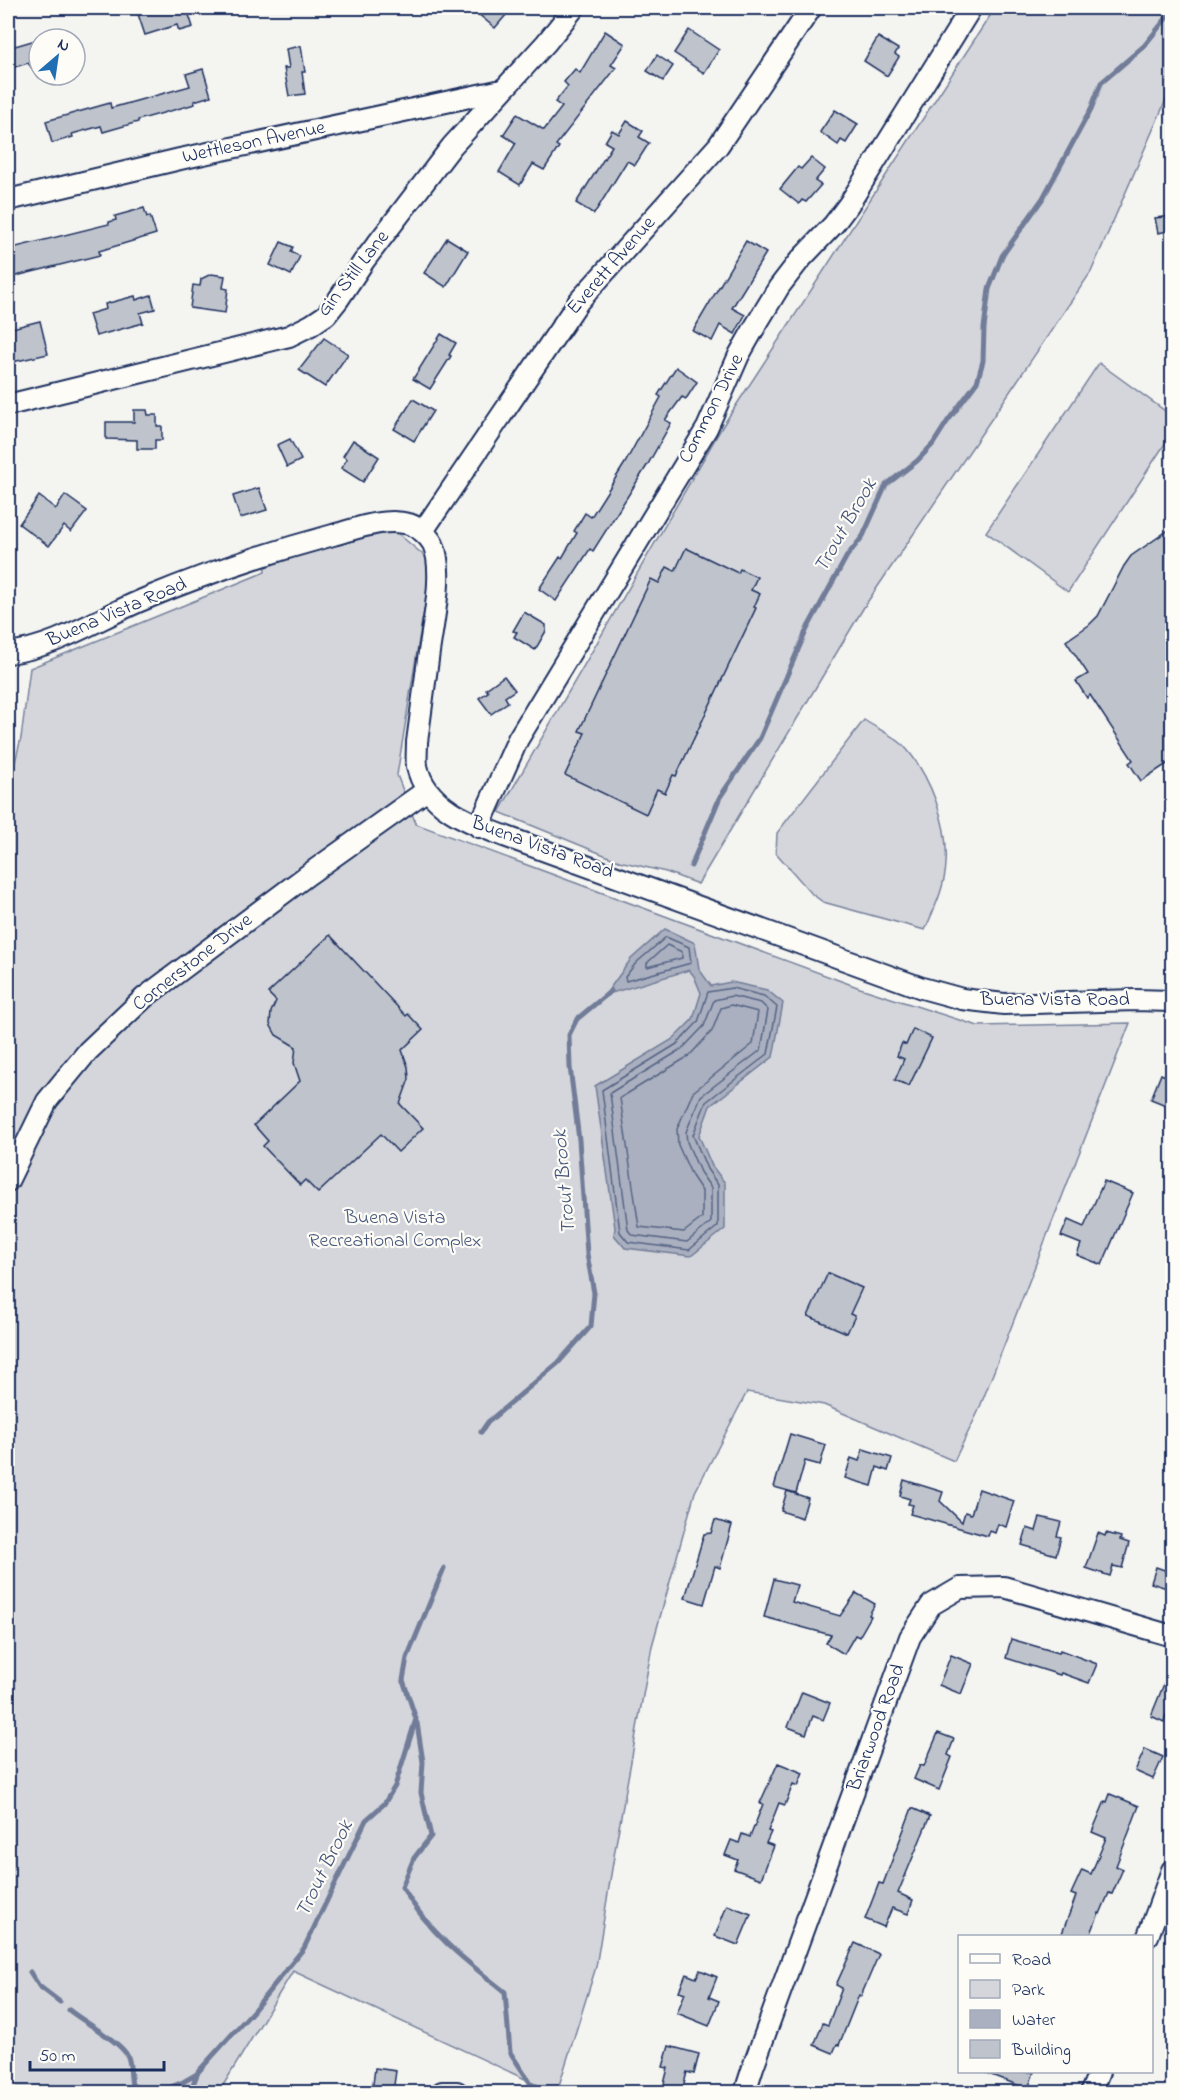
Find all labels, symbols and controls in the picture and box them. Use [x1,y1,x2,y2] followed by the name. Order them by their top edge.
[27,27,87,87] north arrow
[53,33,74,59] text: N
[180,114,328,172] street label: Wettleson Avenue
[561,210,663,322] street label: Everett Avenue
[311,225,397,323] street label: Gin Still Lane
[672,349,752,469] street label: Common Drive
[807,472,886,579] water label: Trout Brook
[42,570,192,656] street label: Buena Vista Road
[466,808,617,887] street label: Buena Vista Road
[127,907,259,1019] street label: Cornerstone Drive
[979,986,1130,1015] street label: Buena Vista Road
[545,1128,585,1235] water label: Trout Brook
[308,1204,482,1256] park label: Buena Vista Recreational Complex
[840,1660,913,1797] street label: Briarwood Road
[289,1815,362,1923] water label: Trout Brook
[958,1935,1153,2073] legend
[1012,1948,1051,1974] text: Road
[1012,1978,1045,2004] text: Park
[1012,2008,1056,2034] text: Water
[30,2034,164,2072] scale bar
[1011,2038,1071,2065] text: Building
[39,2044,76,2070] text: 50 m

